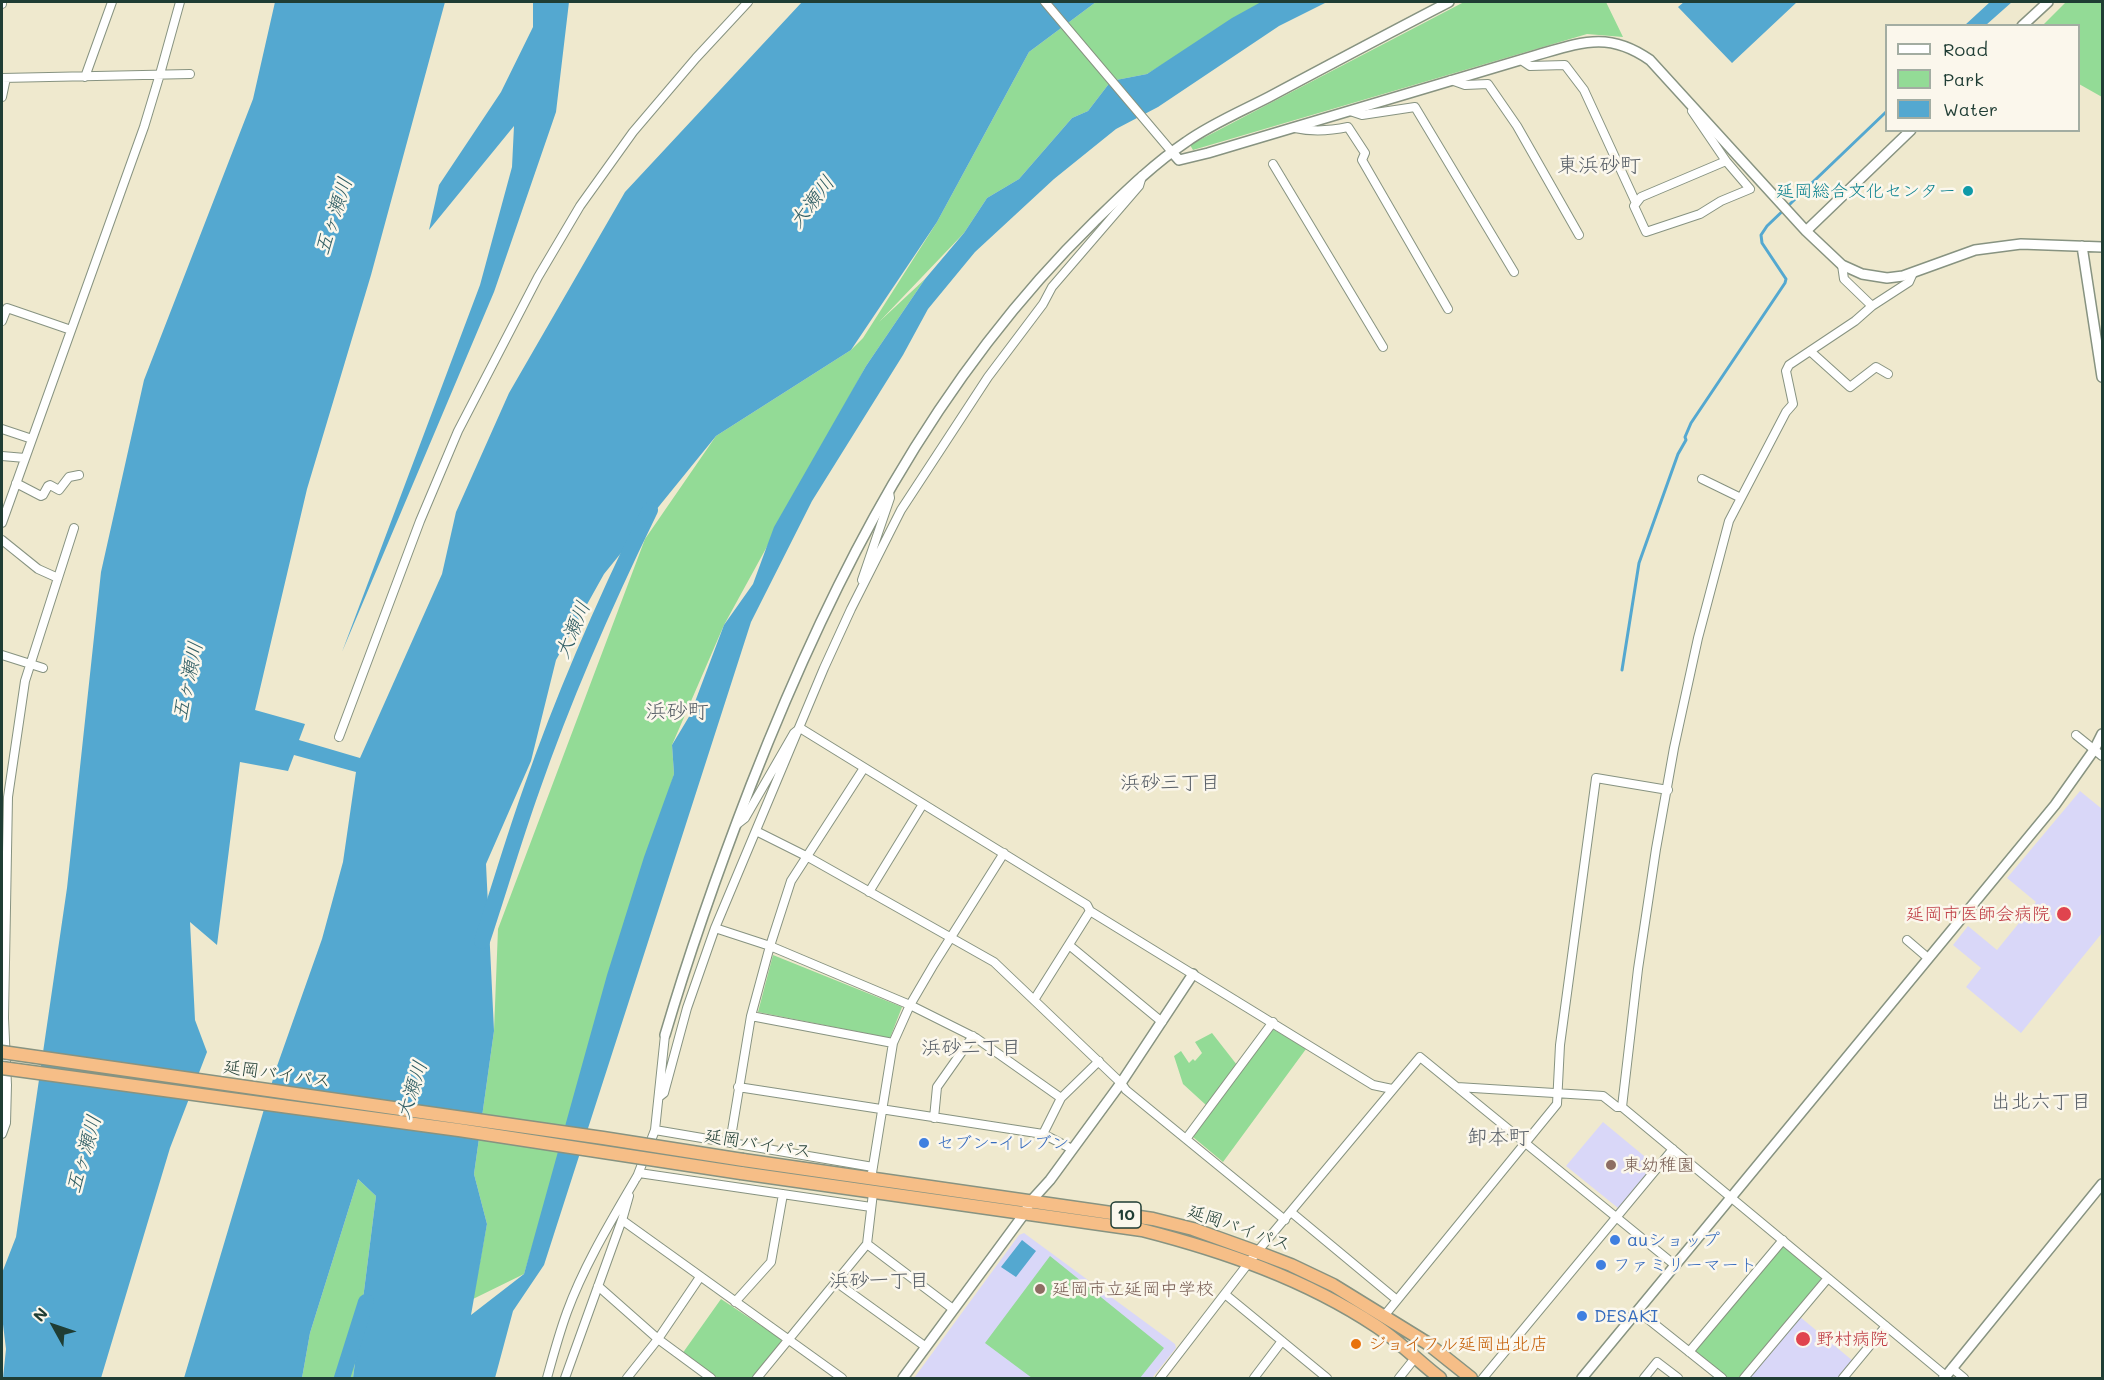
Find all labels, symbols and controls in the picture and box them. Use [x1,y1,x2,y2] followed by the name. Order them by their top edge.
[1885,24,2080,132] legend
[1943,37,1988,61] text: Road
[1943,67,1984,91] text: Park
[1943,97,1998,121] text: Water
[1557,153,1641,179] district label: 東浜砂町
[784,171,840,233] water label: 大瀬川
[310,174,358,258] water label: 五ヶ瀬川
[1776,180,1956,202] place label: 延岡総合文化センター
[1961,184,1975,198] marker: 延岡総合文化センター
[550,598,596,662] water label: 大瀬川
[168,639,208,723] water label: 五ヶ瀬川
[646,699,708,725] district label: 浜砂町
[1120,771,1220,795] district label: 浜砂三丁目
[1906,903,2050,925] place label: 延岡市医師会病院
[2055,905,2073,923] marker: 延岡市医師会病院
[921,1036,1021,1060] district label: 浜砂二丁目
[222,1056,332,1092] street label: 延岡バイパス
[391,1058,433,1122] water label: 大瀬川
[1991,1090,2091,1114] district label: 出北六丁目
[61,1112,107,1196] water label: 五ヶ瀬川
[703,1125,813,1163] street label: 延岡バイパス
[1467,1125,1529,1151] district label: 卸本町
[936,1132,1070,1154] place label: セブン-イレブン
[917,1136,931,1150] marker: セブン-イレブン
[1623,1154,1695,1176] place label: 東幼稚園
[1604,1158,1618,1172] marker: 東幼稚園
[1184,1200,1294,1256] street label: 延岡バイパス
[1111,1202,1141,1228] road number: 10
[1627,1229,1720,1251] place label: auショップ
[1608,1233,1622,1247] marker: auショップ
[1613,1254,1757,1276] place label: ファミリーマート
[1594,1258,1608,1272] marker: ファミリーマート
[829,1269,929,1293] district label: 浜砂一丁目
[1052,1278,1214,1300] place label: 延岡市立延岡中学校
[1033,1282,1047,1296] marker: 延岡市立延岡中学校
[24,1296,84,1356] north arrow
[28,1303,52,1326] text: N
[1594,1305,1658,1327] place label: DESAKI
[1575,1309,1589,1323] marker: DESAKI
[1816,1328,1888,1350] place label: 野村病院
[1794,1330,1812,1348] marker: 野村病院
[1368,1333,1548,1355] place label: ジョイフル延岡出北店
[1349,1337,1363,1351] marker: ジョイフル延岡出北店

